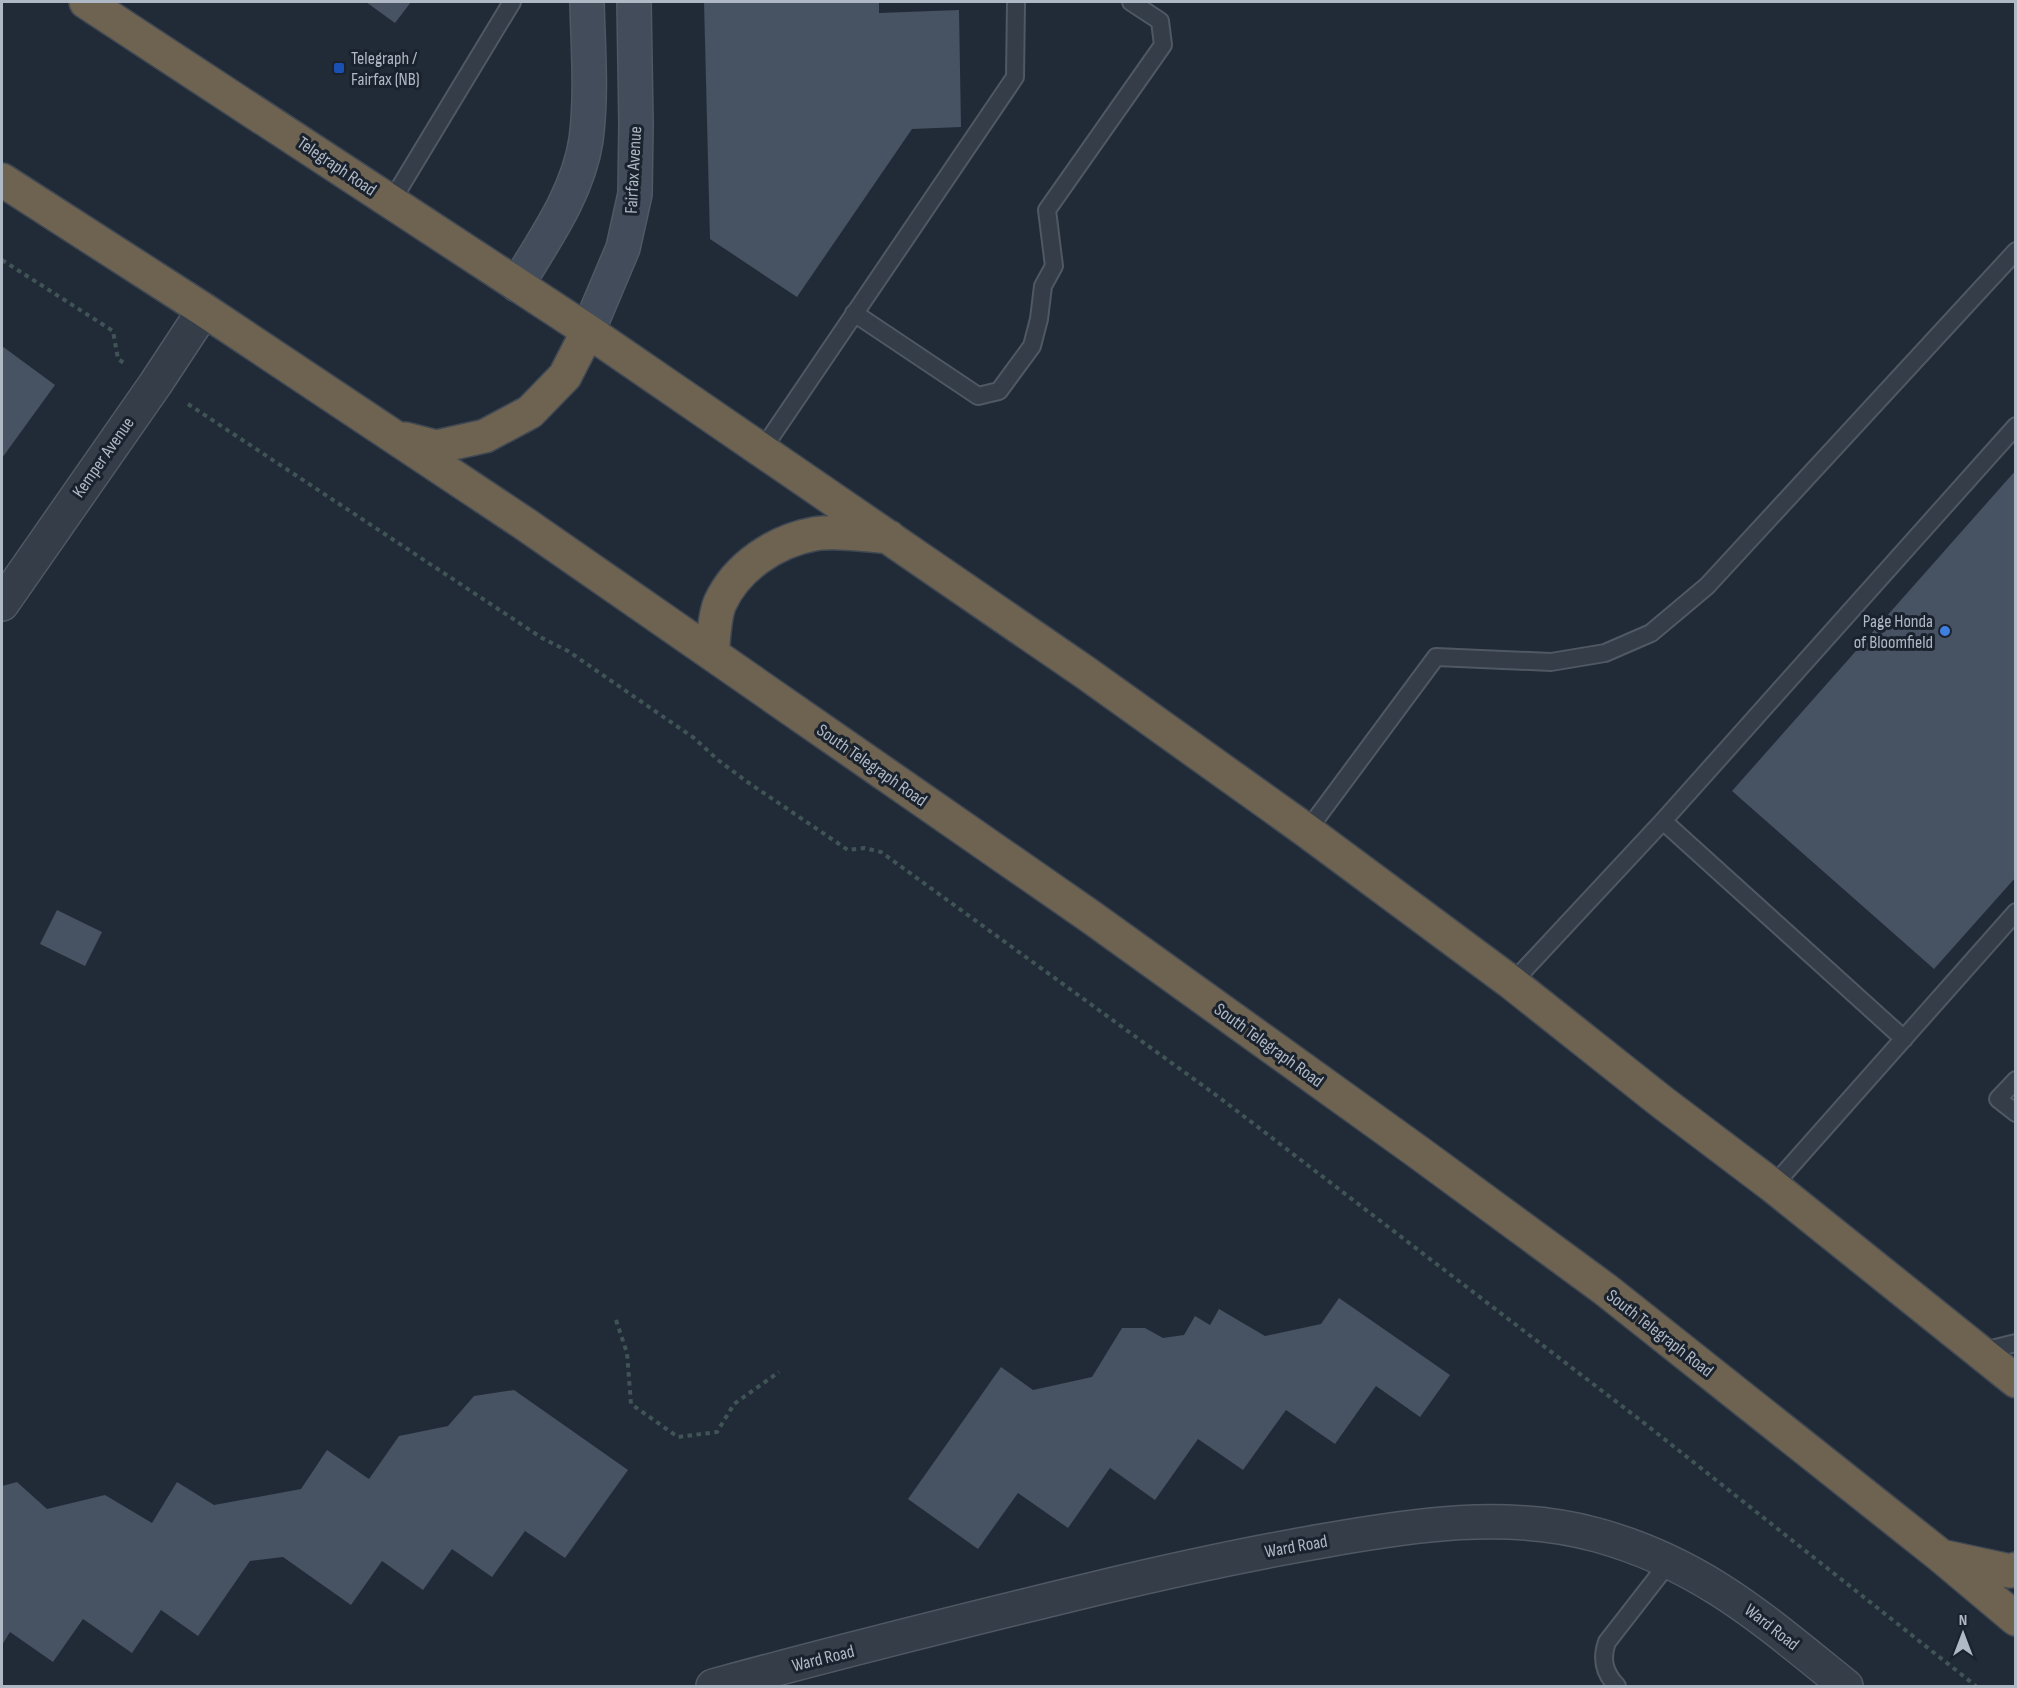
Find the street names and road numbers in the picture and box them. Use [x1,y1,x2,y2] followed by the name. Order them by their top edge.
[621,126,646,214] street label: Fairfax Avenue
[293,132,380,201] street label: Telegraph Road
[68,413,139,502] street label: Kemper Avenue
[813,720,931,811] street label: South Telegraph Road
[1210,999,1327,1092] street label: South Telegraph Road
[1602,1285,1717,1382] street label: South Telegraph Road
[1263,1531,1329,1562] street label: Ward Road
[1740,1600,1803,1655] street label: Ward Road
[790,1641,856,1676] street label: Ward Road

